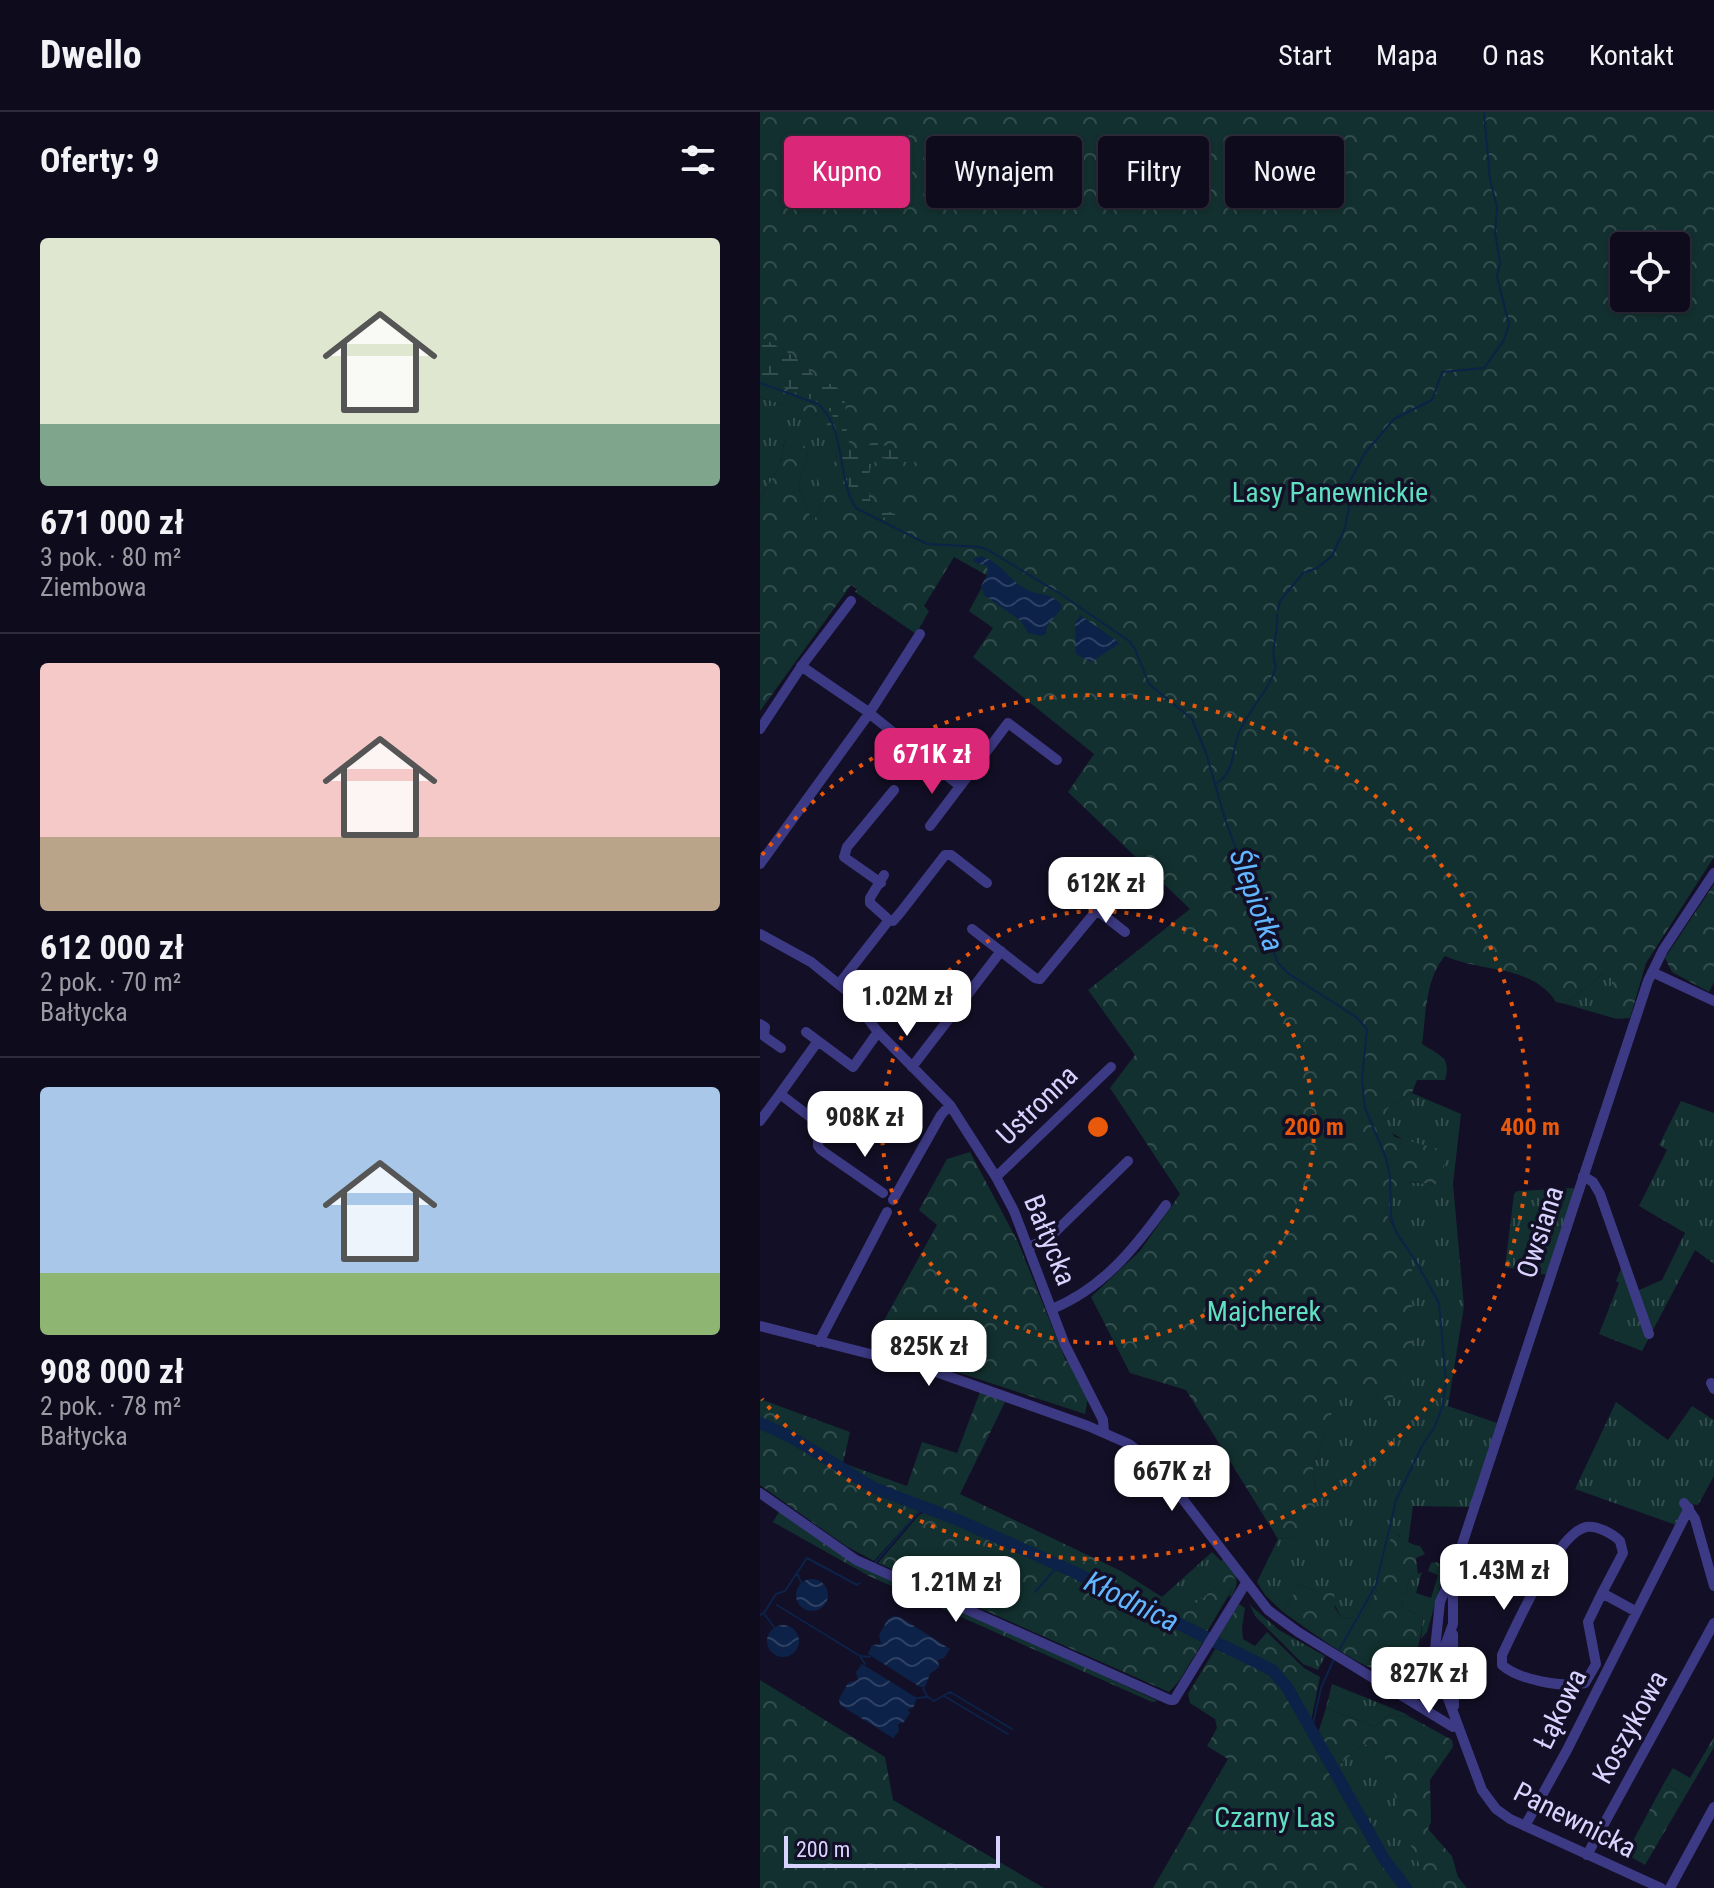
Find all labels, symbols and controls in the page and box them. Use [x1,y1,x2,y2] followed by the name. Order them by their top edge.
[40,33,142,77] text: Dwello
[1278,39,1332,72] text: Start
[1376,39,1438,72] text: Mapa
[1482,39,1545,72] text: O nas
[1589,39,1674,72] text: Kontakt
[784,136,910,208] chip: Kupno
[926,136,1082,208] chip: Wynajem
[1098,136,1209,208] chip: Filtry
[1225,136,1344,208] chip: Nowe
[676,138,720,182] icon: filters
[40,140,160,180] text: Oferty: 9
[1610,232,1690,312] map controls
[1610,232,1690,312] button: locate
[308,290,452,434] icon: home
[1232,476,1428,509] park label: Lasy Panewnickie
[40,502,184,542] text: 671 000 zł
[40,542,181,572] text: 3 pok. · 80 m²
[40,572,147,602] text: Ziembowa
[308,715,452,859] icon: home
[858,728,1006,796] pin: 671K zł
[893,739,971,769] text: 671K zł
[1222,844,1292,956] water label: Ślepiotka
[1032,857,1180,925] pin: 612K zł
[1067,868,1145,898] text: 612K zł
[40,927,184,967] text: 612 000 zł
[40,967,181,997] text: 2 pok. · 70 m²
[824,970,990,1038] pin: 1.02M zł
[861,981,953,1011] text: 1.02M zł
[40,997,128,1027] text: Bałtycka
[990,1059,1084,1151] street label: Ustronna
[791,1091,939,1159] pin: 908K zł
[826,1102,904,1132] text: 908K zł
[1084,1113,1112,1141] centre of rings
[1284,1113,1344,1141] text: 200 m
[1500,1113,1560,1141] text: 400 m
[308,1139,452,1283] icon: home
[1510,1182,1570,1282] street label: Owsiana
[1017,1190,1083,1290] street label: Bałtycka
[1207,1295,1322,1328] park label: Majcherek
[855,1320,1003,1388] pin: 825K zł
[890,1331,968,1361] text: 825K zł
[40,1351,184,1391] text: 908 000 zł
[40,1391,181,1421] text: 2 pok. · 78 m²
[40,1421,128,1451] text: Bałtycka
[1098,1445,1246,1513] pin: 667K zł
[1133,1456,1211,1486] text: 667K zł
[1421,1544,1587,1612] pin: 1.43M zł
[1458,1555,1550,1585] text: 1.43M zł
[873,1556,1039,1624] pin: 1.21M zł
[1079,1563,1185,1639] water label: Kłodnica
[910,1567,1002,1597] text: 1.21M zł
[1355,1647,1503,1715] pin: 827K zł
[1390,1658,1468,1688] text: 827K zł
[1527,1664,1593,1754] street label: Łąkowa
[1586,1665,1674,1789] street label: Koszykowa
[1508,1775,1642,1865] street label: Panewnicka
[1214,1801,1336,1834] park label: Czarny Las
[784,1832,1000,1868] scale bar
[796,1837,850,1862] text: 200 m

